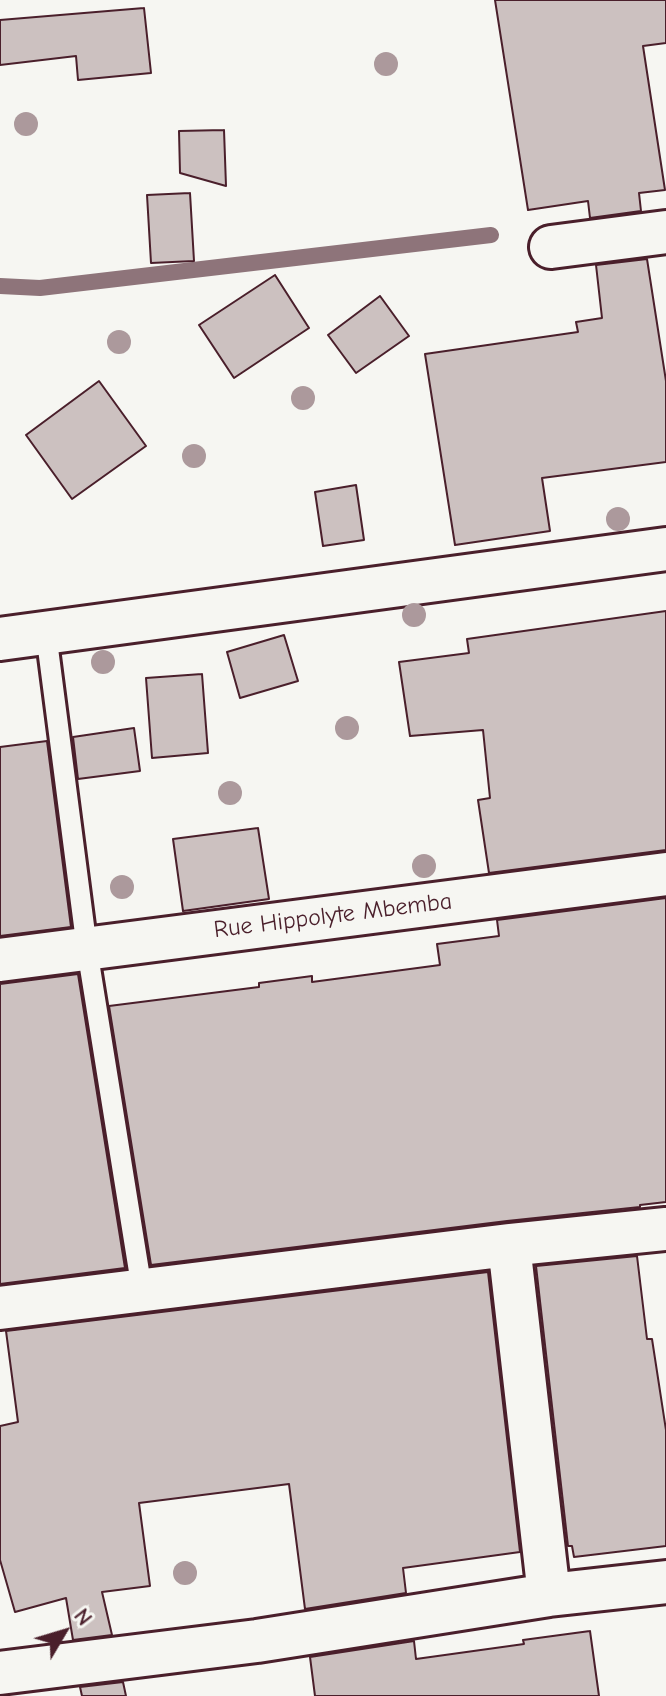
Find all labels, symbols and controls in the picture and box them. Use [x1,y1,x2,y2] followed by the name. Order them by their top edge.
[212,887,454,945] street label: Rue Hippolyte Mbemba
[24,1592,104,1672] north arrow
[68,1604,98,1631] text: N

